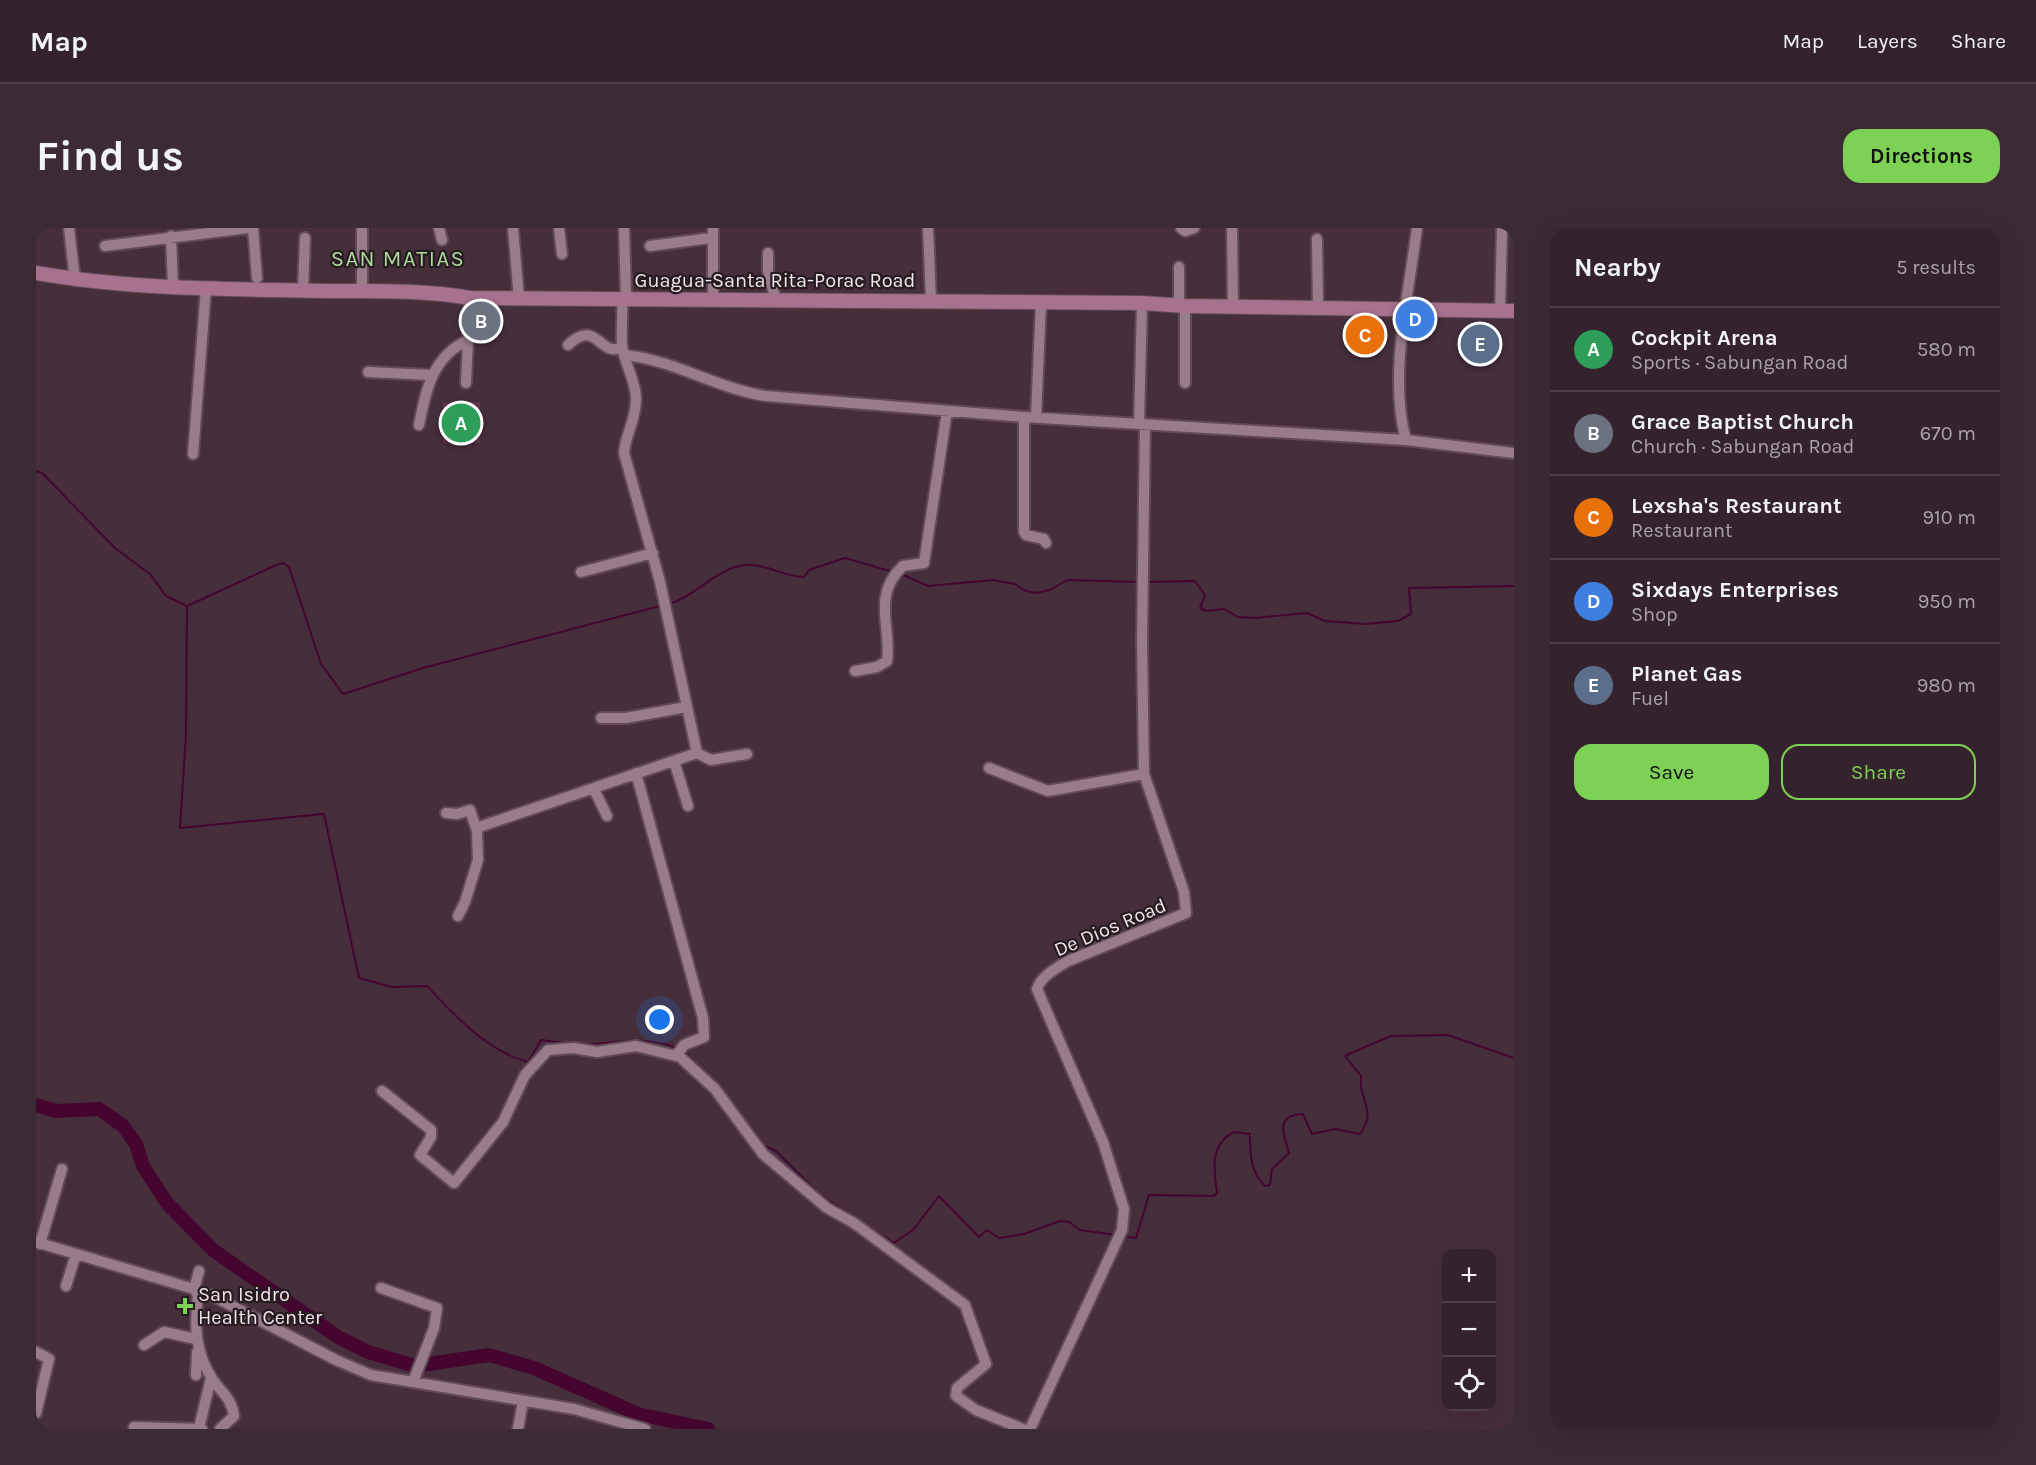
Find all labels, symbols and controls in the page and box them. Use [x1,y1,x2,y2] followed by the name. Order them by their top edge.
[30,25,88,58] text: Map
[1782,29,1824,53] text: Map
[1857,29,1918,53] text: Layers
[1951,29,2006,53] text: Share
[1843,129,2000,183] button: Directions
[36,131,184,181] text: Find us
[331,246,465,272] district label: SAN MATIAS
[1574,252,1661,283] text: Nearby
[1896,256,1976,279] text: 5 results
[635,269,915,292] street label: Guagua-Santa Rita-Porac Road
[1396,296,1434,341] pin: D
[462,298,500,344] pin: B
[1346,312,1384,358] pin: C
[1460,322,1500,366] pin: E
[1631,325,1778,351] text: Cockpit Arena
[1587,338,1600,361] text: A
[1917,338,1976,361] text: 580 m
[1631,351,1848,374] text: Sports · Sabungan Road
[442,400,480,446] pin: A
[1631,409,1854,435] text: Grace Baptist Church
[1587,422,1600,445] text: B
[1920,422,1976,445] text: 670 m
[1631,435,1854,458] text: Church · Sabungan Road
[1631,493,1842,519] text: Lexsha's Restaurant
[1587,506,1600,529] text: C
[1922,506,1976,529] text: 910 m
[1631,519,1733,542] text: Restaurant
[1631,577,1839,603] text: Sixdays Enterprises
[1587,590,1600,613] text: D
[1918,590,1976,613] text: 950 m
[1631,603,1678,626] text: Shop
[1631,661,1742,687] text: Planet Gas
[1588,674,1599,697] text: E
[1917,674,1976,697] text: 980 m
[1631,687,1669,710] text: Fuel
[1574,744,1769,800] button: Save
[1781,744,1976,800] button: Share
[1051,894,1170,961] street label: De Dios Road
[645,1005,674,1034] your location
[1442,1249,1496,1411] map controls
[1442,1249,1496,1303] button: +
[198,1283,323,1329] place label: San Isidro Health Center
[176,1297,194,1315] marker: San Isidro Health Center
[1442,1303,1496,1357] button: −
[1442,1357,1496,1411] button: locate

